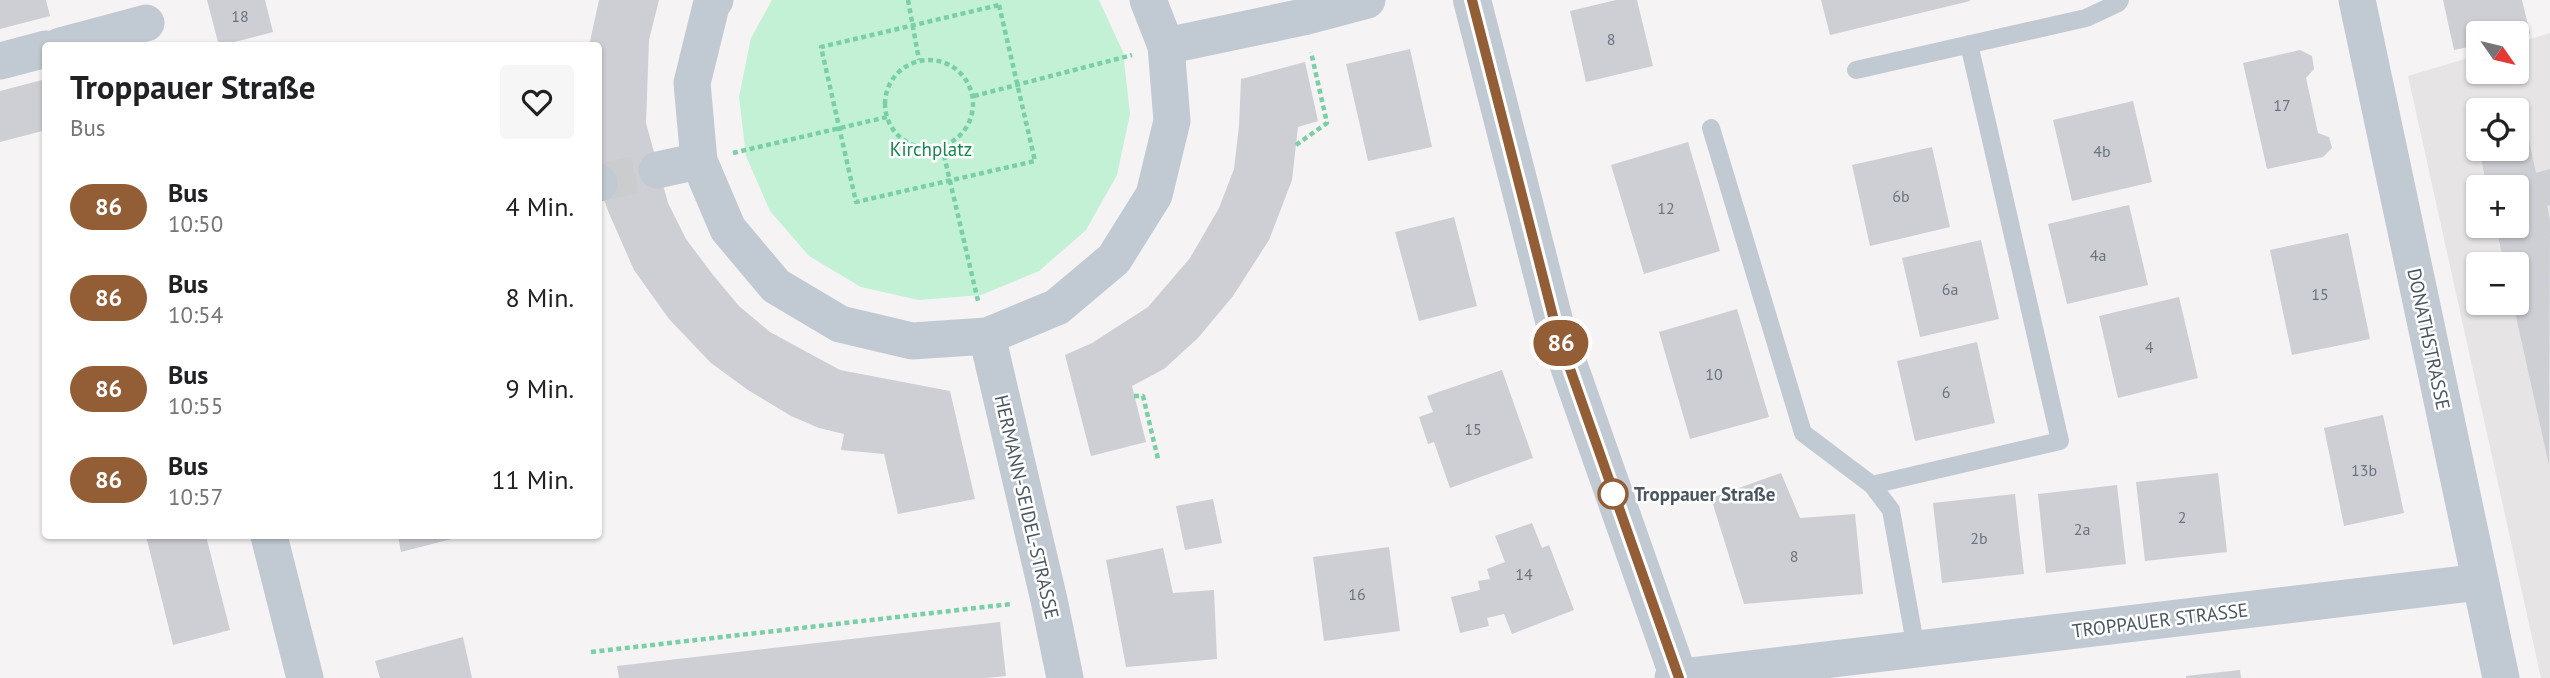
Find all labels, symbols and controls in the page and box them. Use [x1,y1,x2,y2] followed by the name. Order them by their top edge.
[231,6,249,26] house number: 18
[2466,21,2529,84] north arrow
[2466,21,2529,315] map controls
[1607,29,1615,49] house number: 8
[70,65,316,108] text: Troppauer Straße
[500,65,574,139] button: heart
[2273,95,2291,115] house number: 17
[2466,98,2529,161] button: locate
[70,113,106,142] text: Bus
[890,137,972,161] park label: Kirchplatz
[2093,141,2111,161] house number: 4b
[2466,175,2529,238] button: +
[168,176,208,209] text: Bus
[1892,186,1910,206] house number: 6b
[506,190,574,223] text: 4 Min.
[95,191,122,222] text: 86
[1657,198,1675,218] house number: 12
[168,209,223,238] text: 10:50
[2090,245,2106,265] house number: 4a
[2466,252,2529,315] button: −
[2402,266,2456,412] street label: DONATHSTRASSE
[168,267,208,300] text: Bus
[1942,279,1958,299] house number: 6a
[506,281,574,314] text: 8 Min.
[95,282,122,313] text: 86
[2311,284,2329,304] house number: 15
[168,300,223,329] text: 10:54
[1530,320,1592,366] line badge: 86
[1547,327,1575,358] text: 86
[2145,337,2154,357] house number: 4
[168,358,208,391] text: Bus
[1705,364,1723,384] house number: 10
[506,372,574,405] text: 9 Min.
[95,373,122,404] text: 86
[1942,382,1950,402] house number: 6
[168,391,223,420] text: 10:55
[990,393,1064,621] street label: HERMANN-SEIDEL-STRASSE
[1464,419,1482,439] house number: 15
[168,449,208,482] text: Bus
[2351,460,2377,480] house number: 13b
[491,463,574,496] text: 11 Min.
[95,464,122,495] text: 86
[1598,479,1628,509] marker: Troppauer Straße
[168,482,223,511] text: 10:57
[1634,482,1775,506] place label: Troppauer Straße
[2178,507,2186,527] house number: 2
[2074,519,2090,539] house number: 2a
[1970,528,1988,548] house number: 2b
[1790,546,1798,566] house number: 8
[1515,564,1533,584] house number: 14
[1348,584,1366,604] house number: 16
[2071,597,2249,643] street label: TROPPAUER STRASSE

